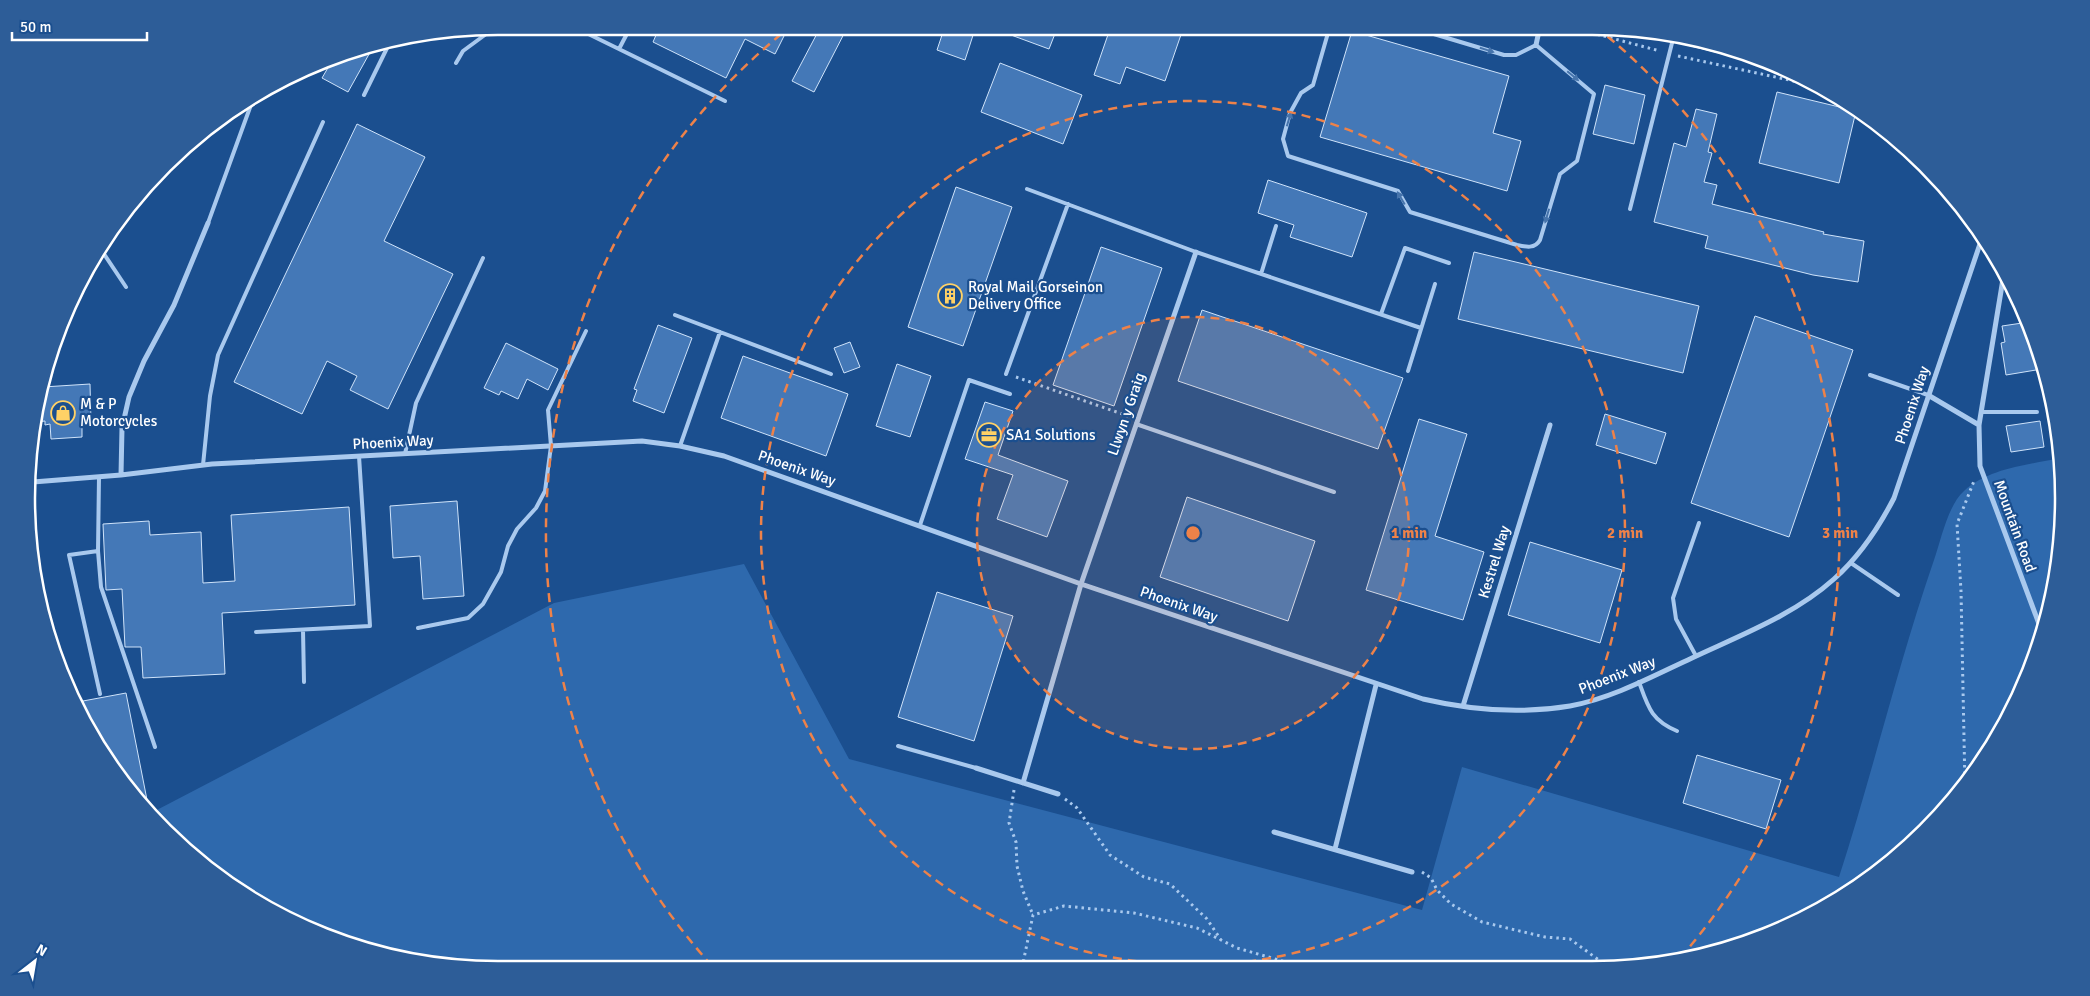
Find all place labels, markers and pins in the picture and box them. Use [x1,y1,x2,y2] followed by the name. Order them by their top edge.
[968,278,1103,313] place label: Royal Mail Gorseinon Delivery Office
[937,283,963,309] building icon: Royal Mail Gorseinon Delivery Office
[80,395,158,430] place label: M & P Motorcycles
[50,400,76,426] shop icon: M & P Motorcycles
[976,422,1002,448] office icon: SA1 Solutions
[1006,426,1096,444] place label: SA1 Solutions
[1184,524,1202,542] centre of rings

